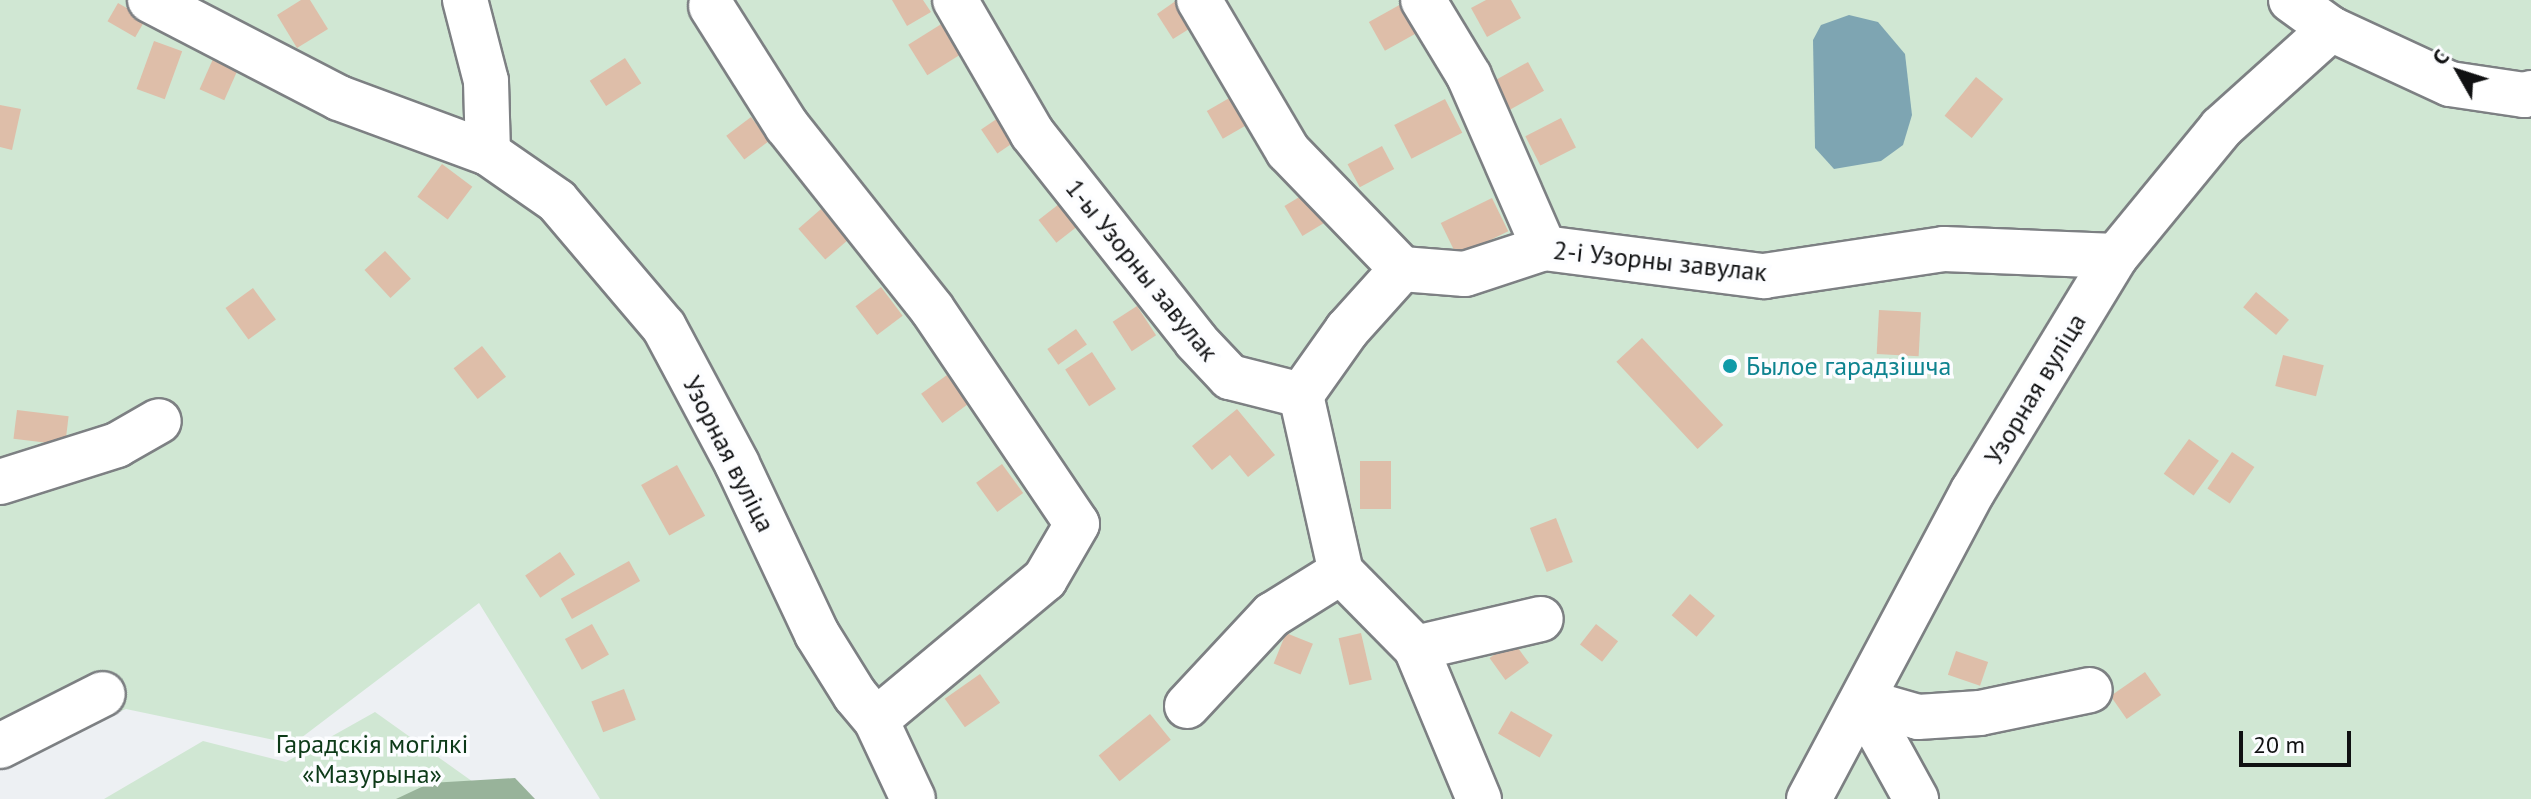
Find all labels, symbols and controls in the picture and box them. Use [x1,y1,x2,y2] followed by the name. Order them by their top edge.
[2419,32,2499,112] north arrow
[2426,43,2455,70] text: С
[1059,172,1225,368] street label: 1-ы Узорны завулак
[1551,234,1769,288] street label: 2-і Узорны завулак
[1978,308,2092,470] street label: Узорная вуліца
[1746,350,1951,382] place label: Былое гарадзішча
[1721,357,1739,375] marker: Былое гарадзішча
[676,371,782,537] street label: Узорная вуліца
[2243,715,2355,765] scale bar
[276,728,468,790] park label: Гарадскія могілкі «Мазурына»
[2253,729,2305,760] text: 20 m

